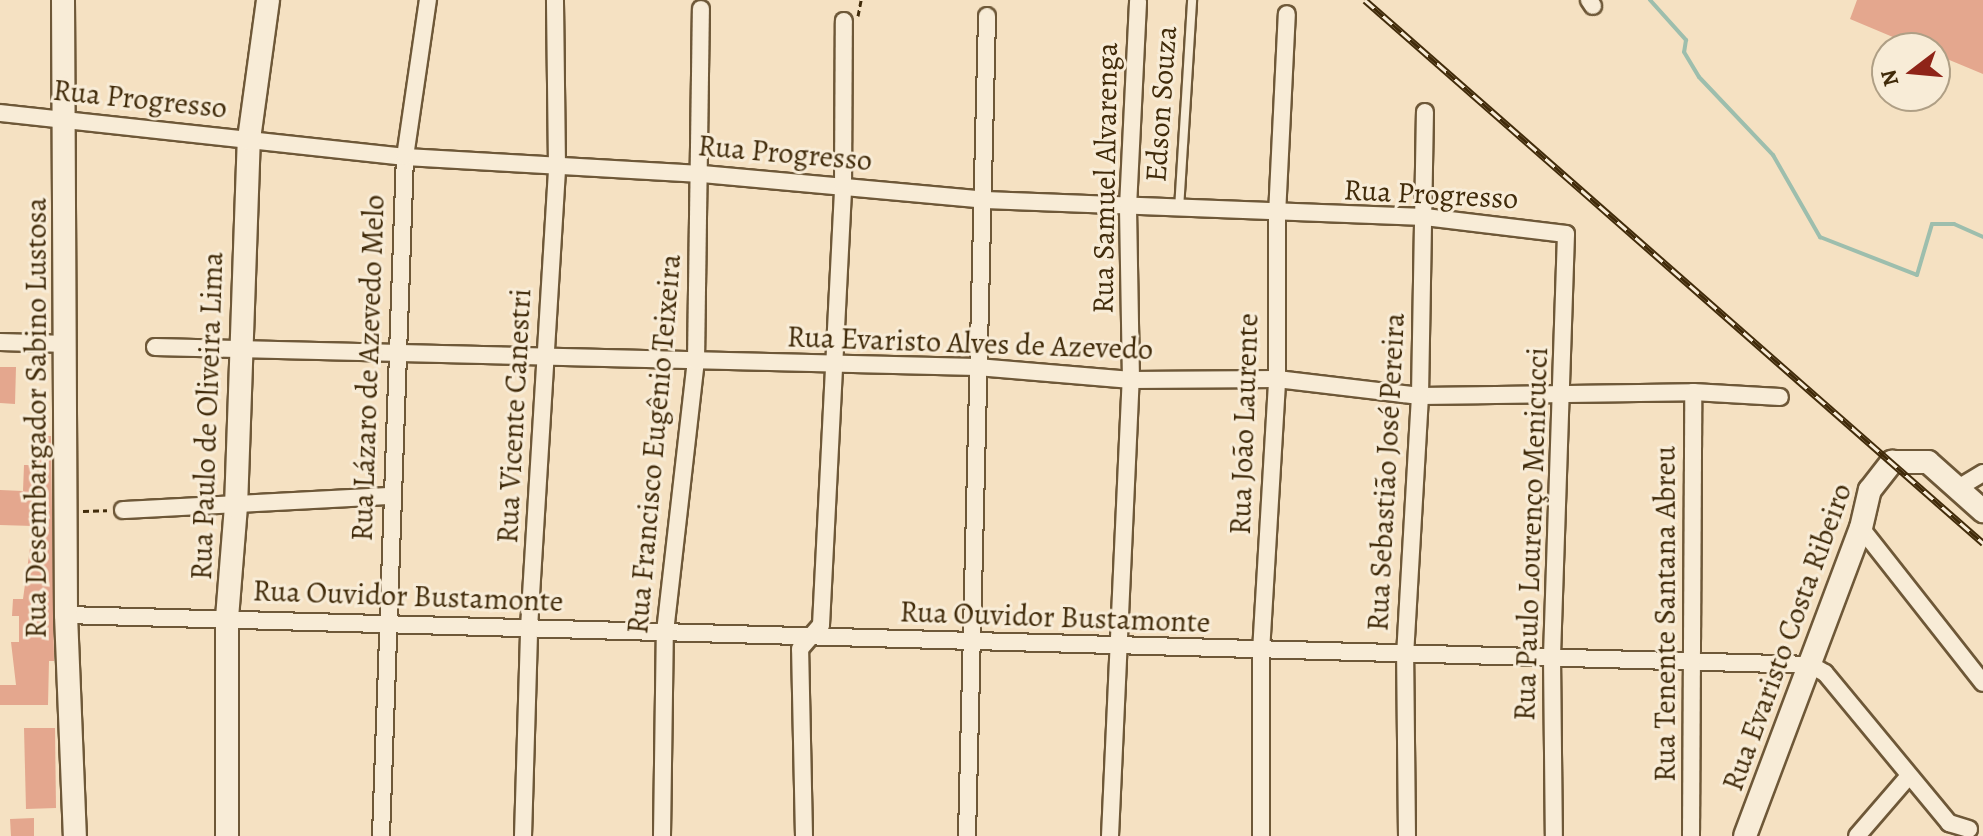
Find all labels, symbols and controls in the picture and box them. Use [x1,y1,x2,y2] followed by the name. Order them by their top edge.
[1138,25,1184,183] street label: Edson Souza
[1871,32,1951,112] north arrow
[1085,42,1125,314] street label: Rua Samuel Alvarenga
[1873,66,1906,90] text: N
[51,72,229,126] street label: Rua Progresso
[696,127,874,179] street label: Rua Progresso
[1343,171,1519,217] street label: Rua Progresso
[344,194,392,542] street label: Rua Lázaro de Azevedo Melo
[18,197,54,639] street label: Rua Desembargador Sabino Lustosa
[183,251,231,581] street label: Rua Paulo de Oliveira Lima
[619,253,689,635] street label: Rua Francisco Eugênio Teixeira
[489,288,539,544] street label: Rua Vicente Canestri
[1360,312,1412,632] street label: Rua Sebastião José Pereira
[1222,313,1266,535] street label: Rua João Laurente
[786,319,1154,367] street label: Rua Evaristo Alves de Azevedo
[1506,346,1556,722] street label: Rua Paulo Lourenço Menicucci
[1647,446,1683,782] street label: Rua Tenente Santana Abreu
[1715,478,1859,796] street label: Rua Evaristo Costa Ribeiro
[252,573,564,619] street label: Rua Ouvidor Bustamonte
[899,594,1211,640] street label: Rua Ouvidor Bustamonte

